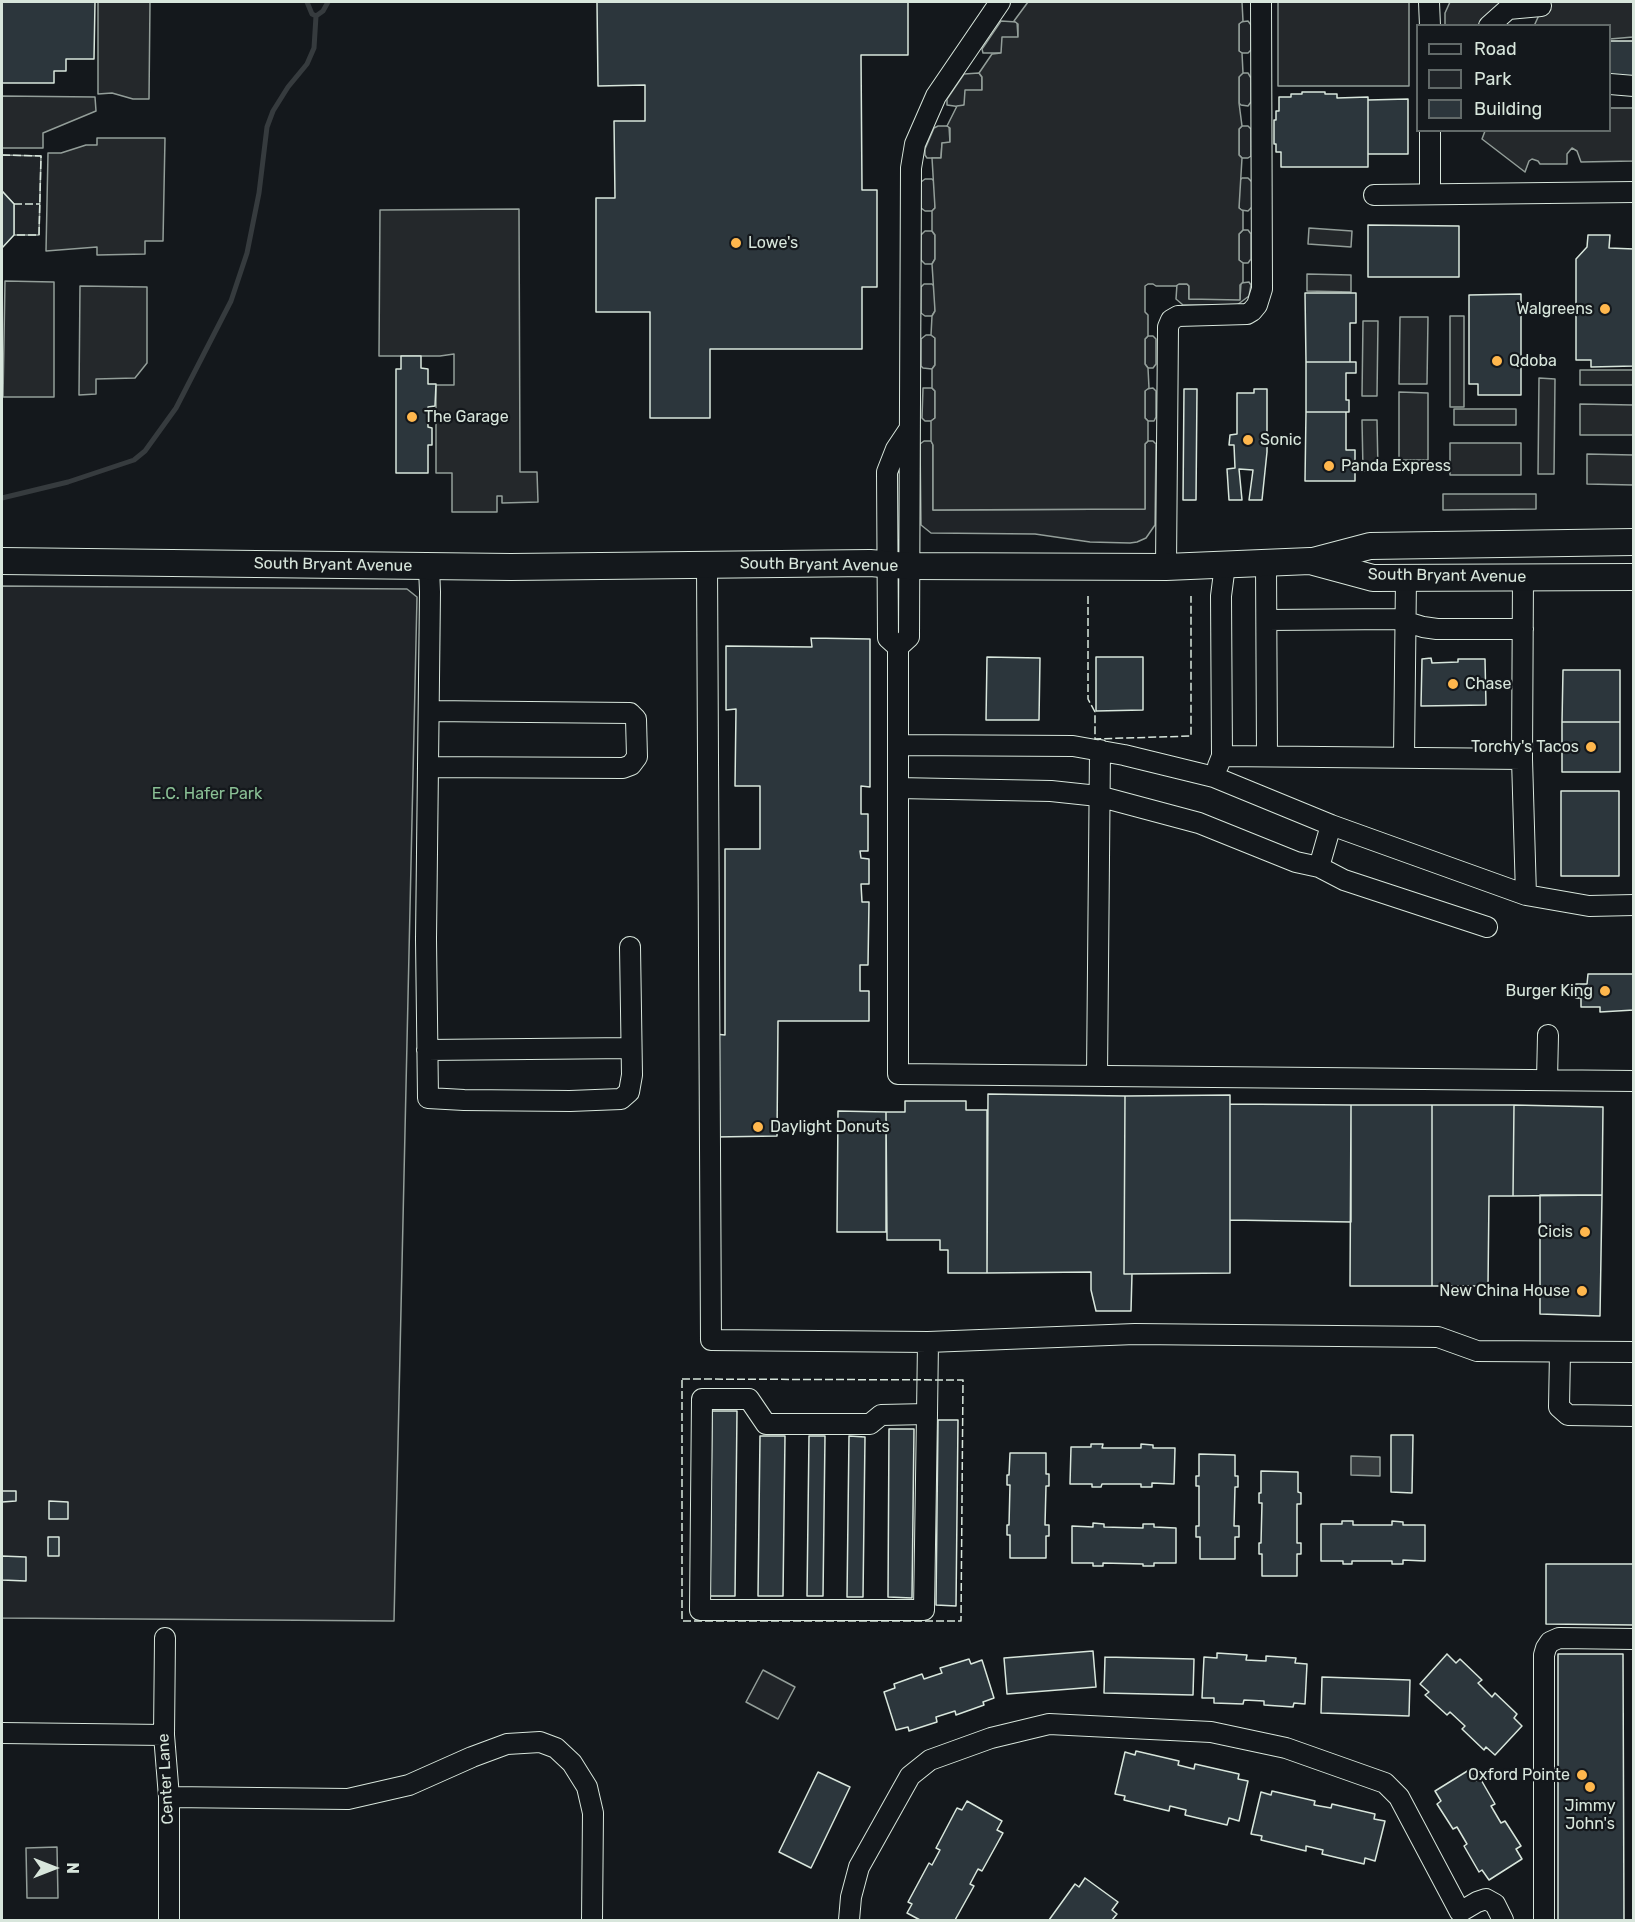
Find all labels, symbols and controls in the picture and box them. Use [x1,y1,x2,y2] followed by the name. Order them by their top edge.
[1416,24,1611,132] legend
[1474,38,1517,60] text: Road
[1474,68,1511,90] text: Park
[1474,98,1542,120] text: Building
[748,233,798,253] place label: Lowe's
[729,236,743,250] marker: Lowe's
[1517,299,1593,319] place label: Walgreens
[1598,302,1612,316] marker: Walgreens
[1509,351,1557,371] place label: Qdoba
[1490,354,1504,368] marker: Qdoba
[424,407,509,427] place label: The Garage
[405,410,419,424] marker: The Garage
[1260,430,1302,450] place label: Sonic
[1241,433,1255,447] marker: Sonic
[1341,456,1451,476] place label: Panda Express
[1322,459,1336,473] marker: Panda Express
[254,554,412,576] street label: South Bryant Avenue
[740,554,898,576] street label: South Bryant Avenue
[1368,565,1526,587] street label: South Bryant Avenue
[1465,674,1511,694] place label: Chase
[1446,677,1460,691] marker: Chase
[1471,737,1579,757] place label: Torchy's Tacos
[1584,740,1598,754] marker: Torchy's Tacos
[152,784,262,804] park label: E.C. Hafer Park
[1506,981,1593,1001] place label: Burger King
[1598,984,1612,998] marker: Burger King
[770,1117,890,1137] place label: Daylight Donuts
[751,1120,765,1134] marker: Daylight Donuts
[1538,1222,1573,1242] place label: Cicis
[1578,1225,1592,1239] marker: Cicis
[1439,1281,1570,1301] place label: New China House
[1575,1284,1589,1298] marker: New China House
[154,1733,178,1825] street label: Center Lane
[1468,1765,1570,1785] place label: Oxford Pointe
[1575,1768,1589,1782] marker: Oxford Pointe
[1583,1780,1597,1794] marker: Jimmy John's
[1564,1796,1616,1834] place label: Jimmy John's
[24,1838,84,1898] north arrow
[63,1862,82,1874] text: N

